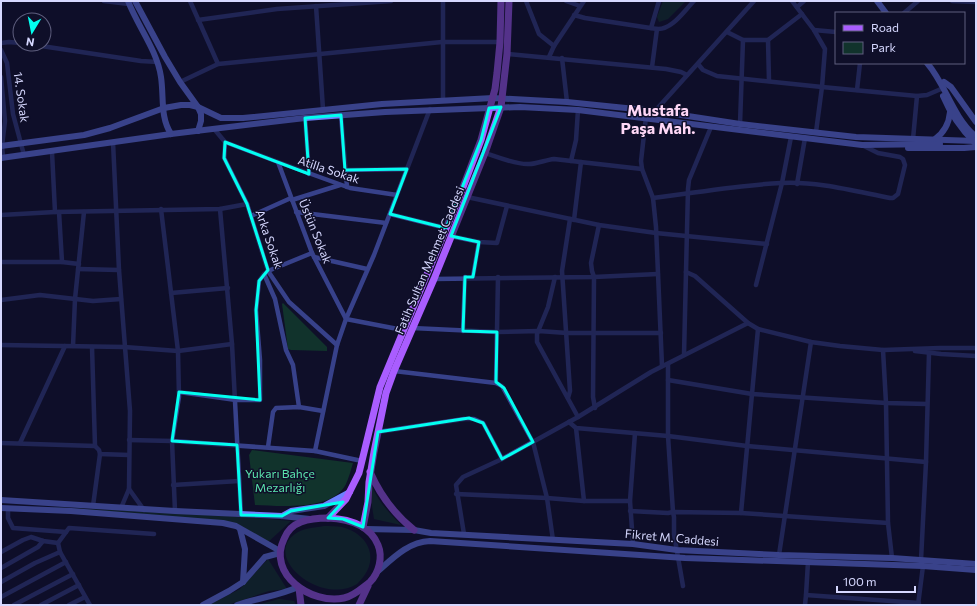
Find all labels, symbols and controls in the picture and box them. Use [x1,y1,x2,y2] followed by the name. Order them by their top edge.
[12,12,52,52] north arrow
[835,12,965,64] legend
[871,20,899,34] text: Road
[25,35,35,49] text: N
[871,40,897,54] text: Park
[12,71,33,124] street label: 14. Sokak
[621,100,695,137] district label: Mustafa Paşa Mah.
[296,152,362,186] street label: Atilla Sokak
[391,184,467,336] street label: Fatih Sultan Mehmet Caddesi
[297,197,336,266] street label: Üstün Sokak
[253,208,287,271] street label: Arka Sokak
[245,466,315,494] park label: Yukarı Bahçe Mezarlığı
[624,526,720,548] street label: Fikret M. Caddesi
[837,568,915,594] scale bar
[843,574,877,588] text: 100 m

